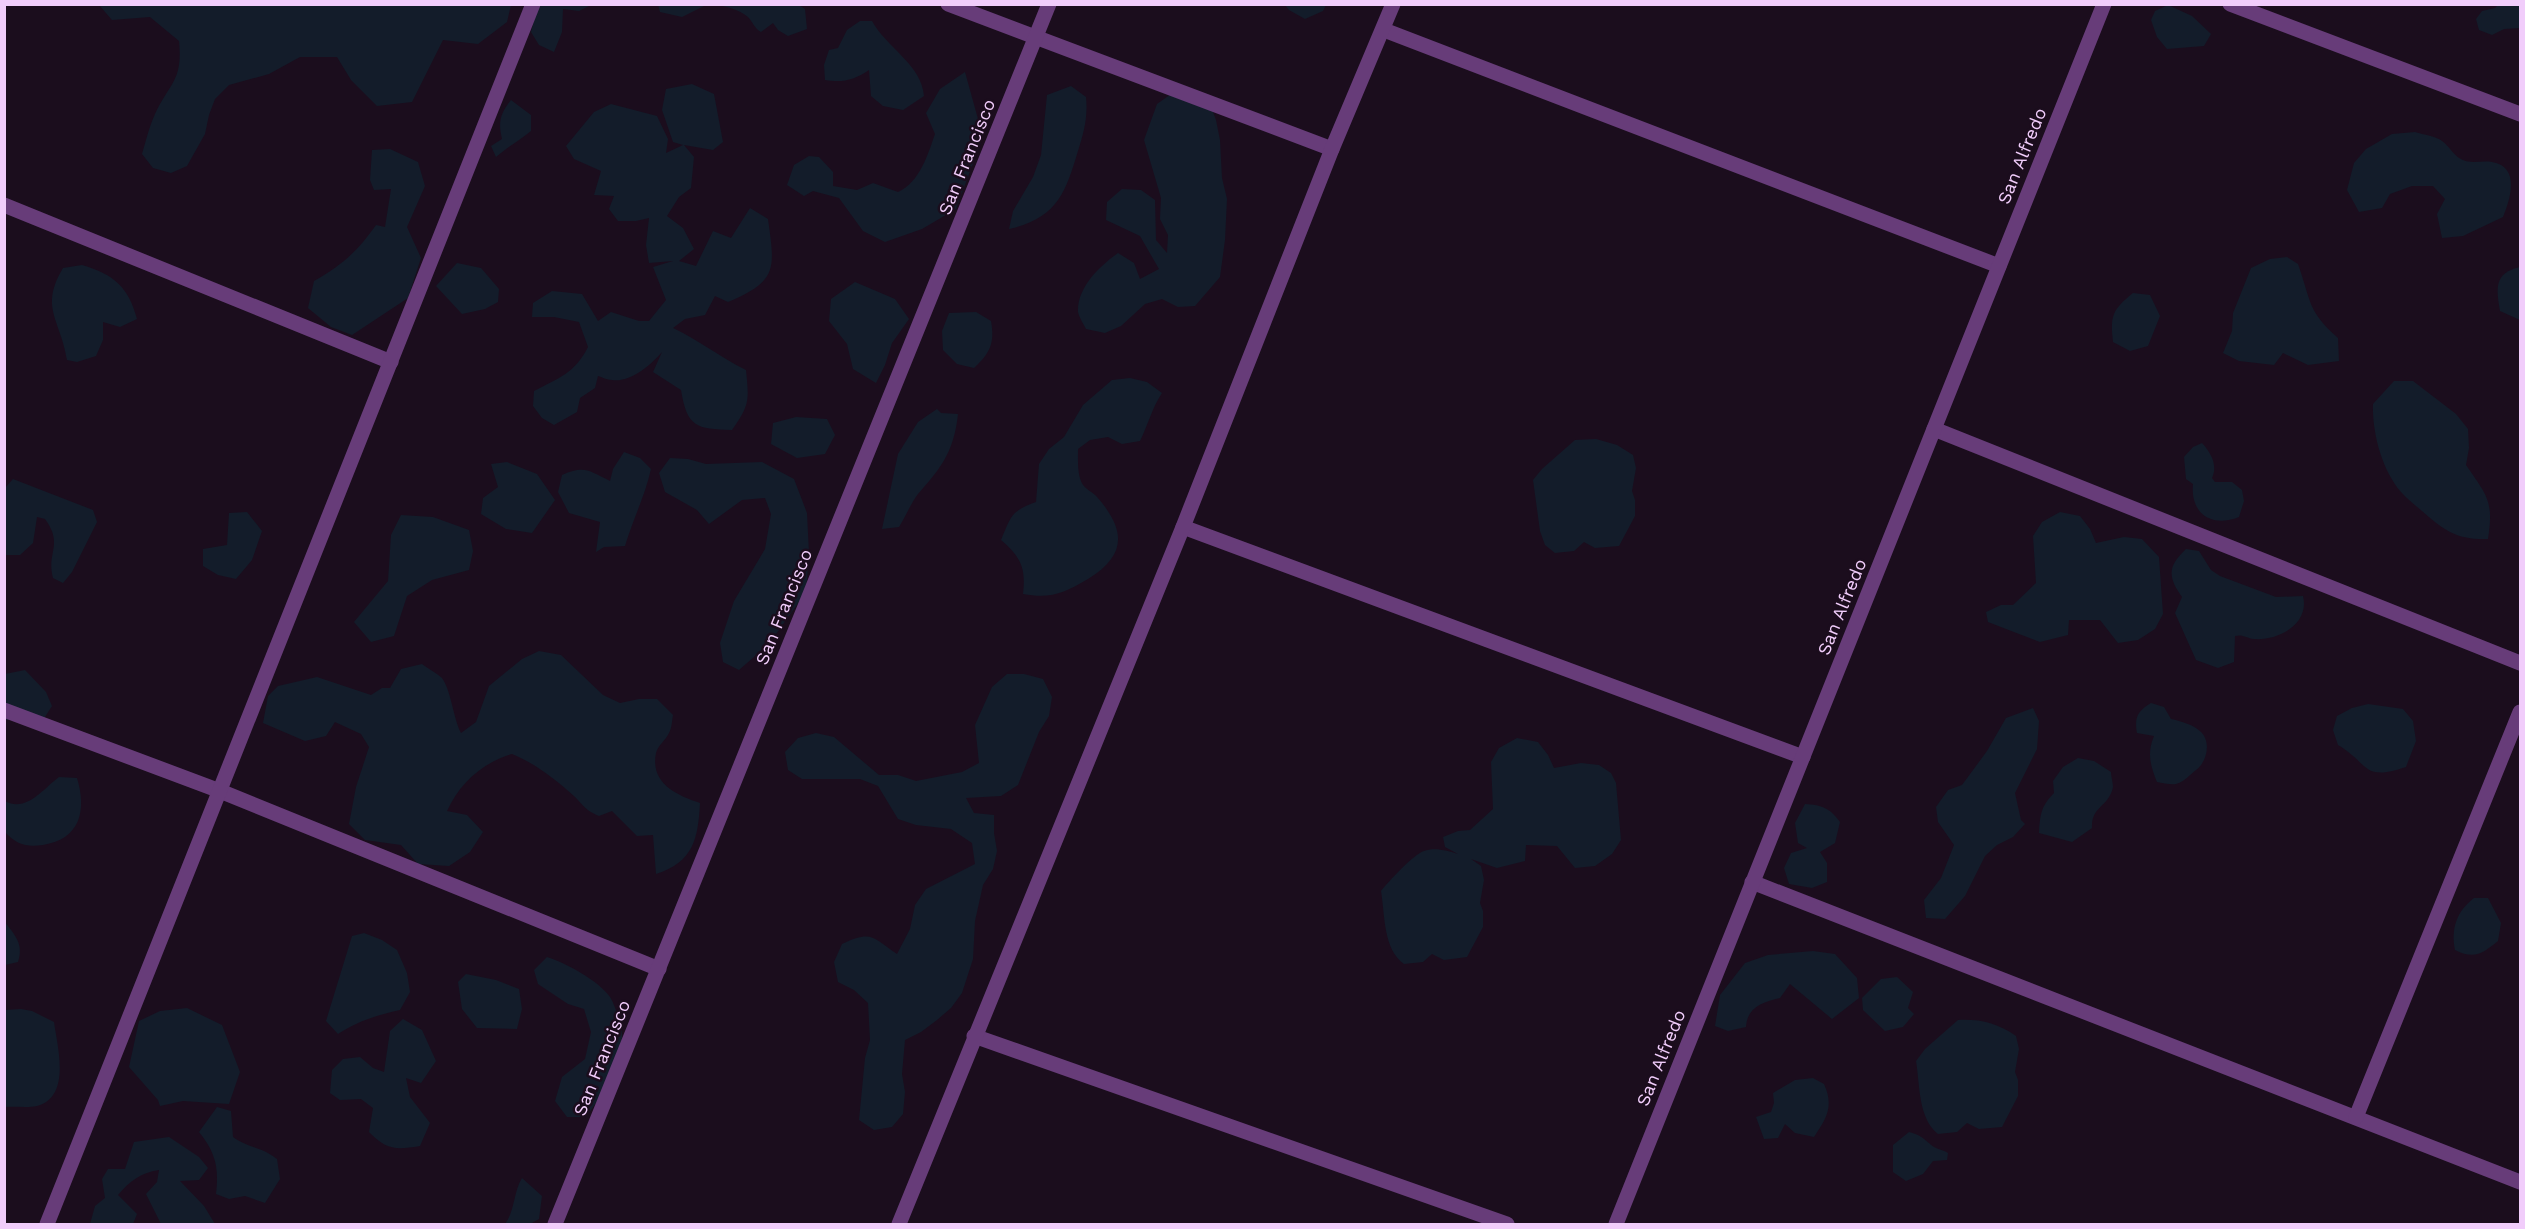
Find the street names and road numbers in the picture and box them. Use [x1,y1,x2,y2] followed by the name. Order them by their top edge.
[934,96,999,218] street label: San Francisco
[1993,105,2050,207] street label: San Alfredo
[751,546,816,668] street label: San Francisco
[1813,556,1870,658] street label: San Alfredo
[569,997,634,1119] street label: San Francisco
[1632,1007,1689,1109] street label: San Alfredo

